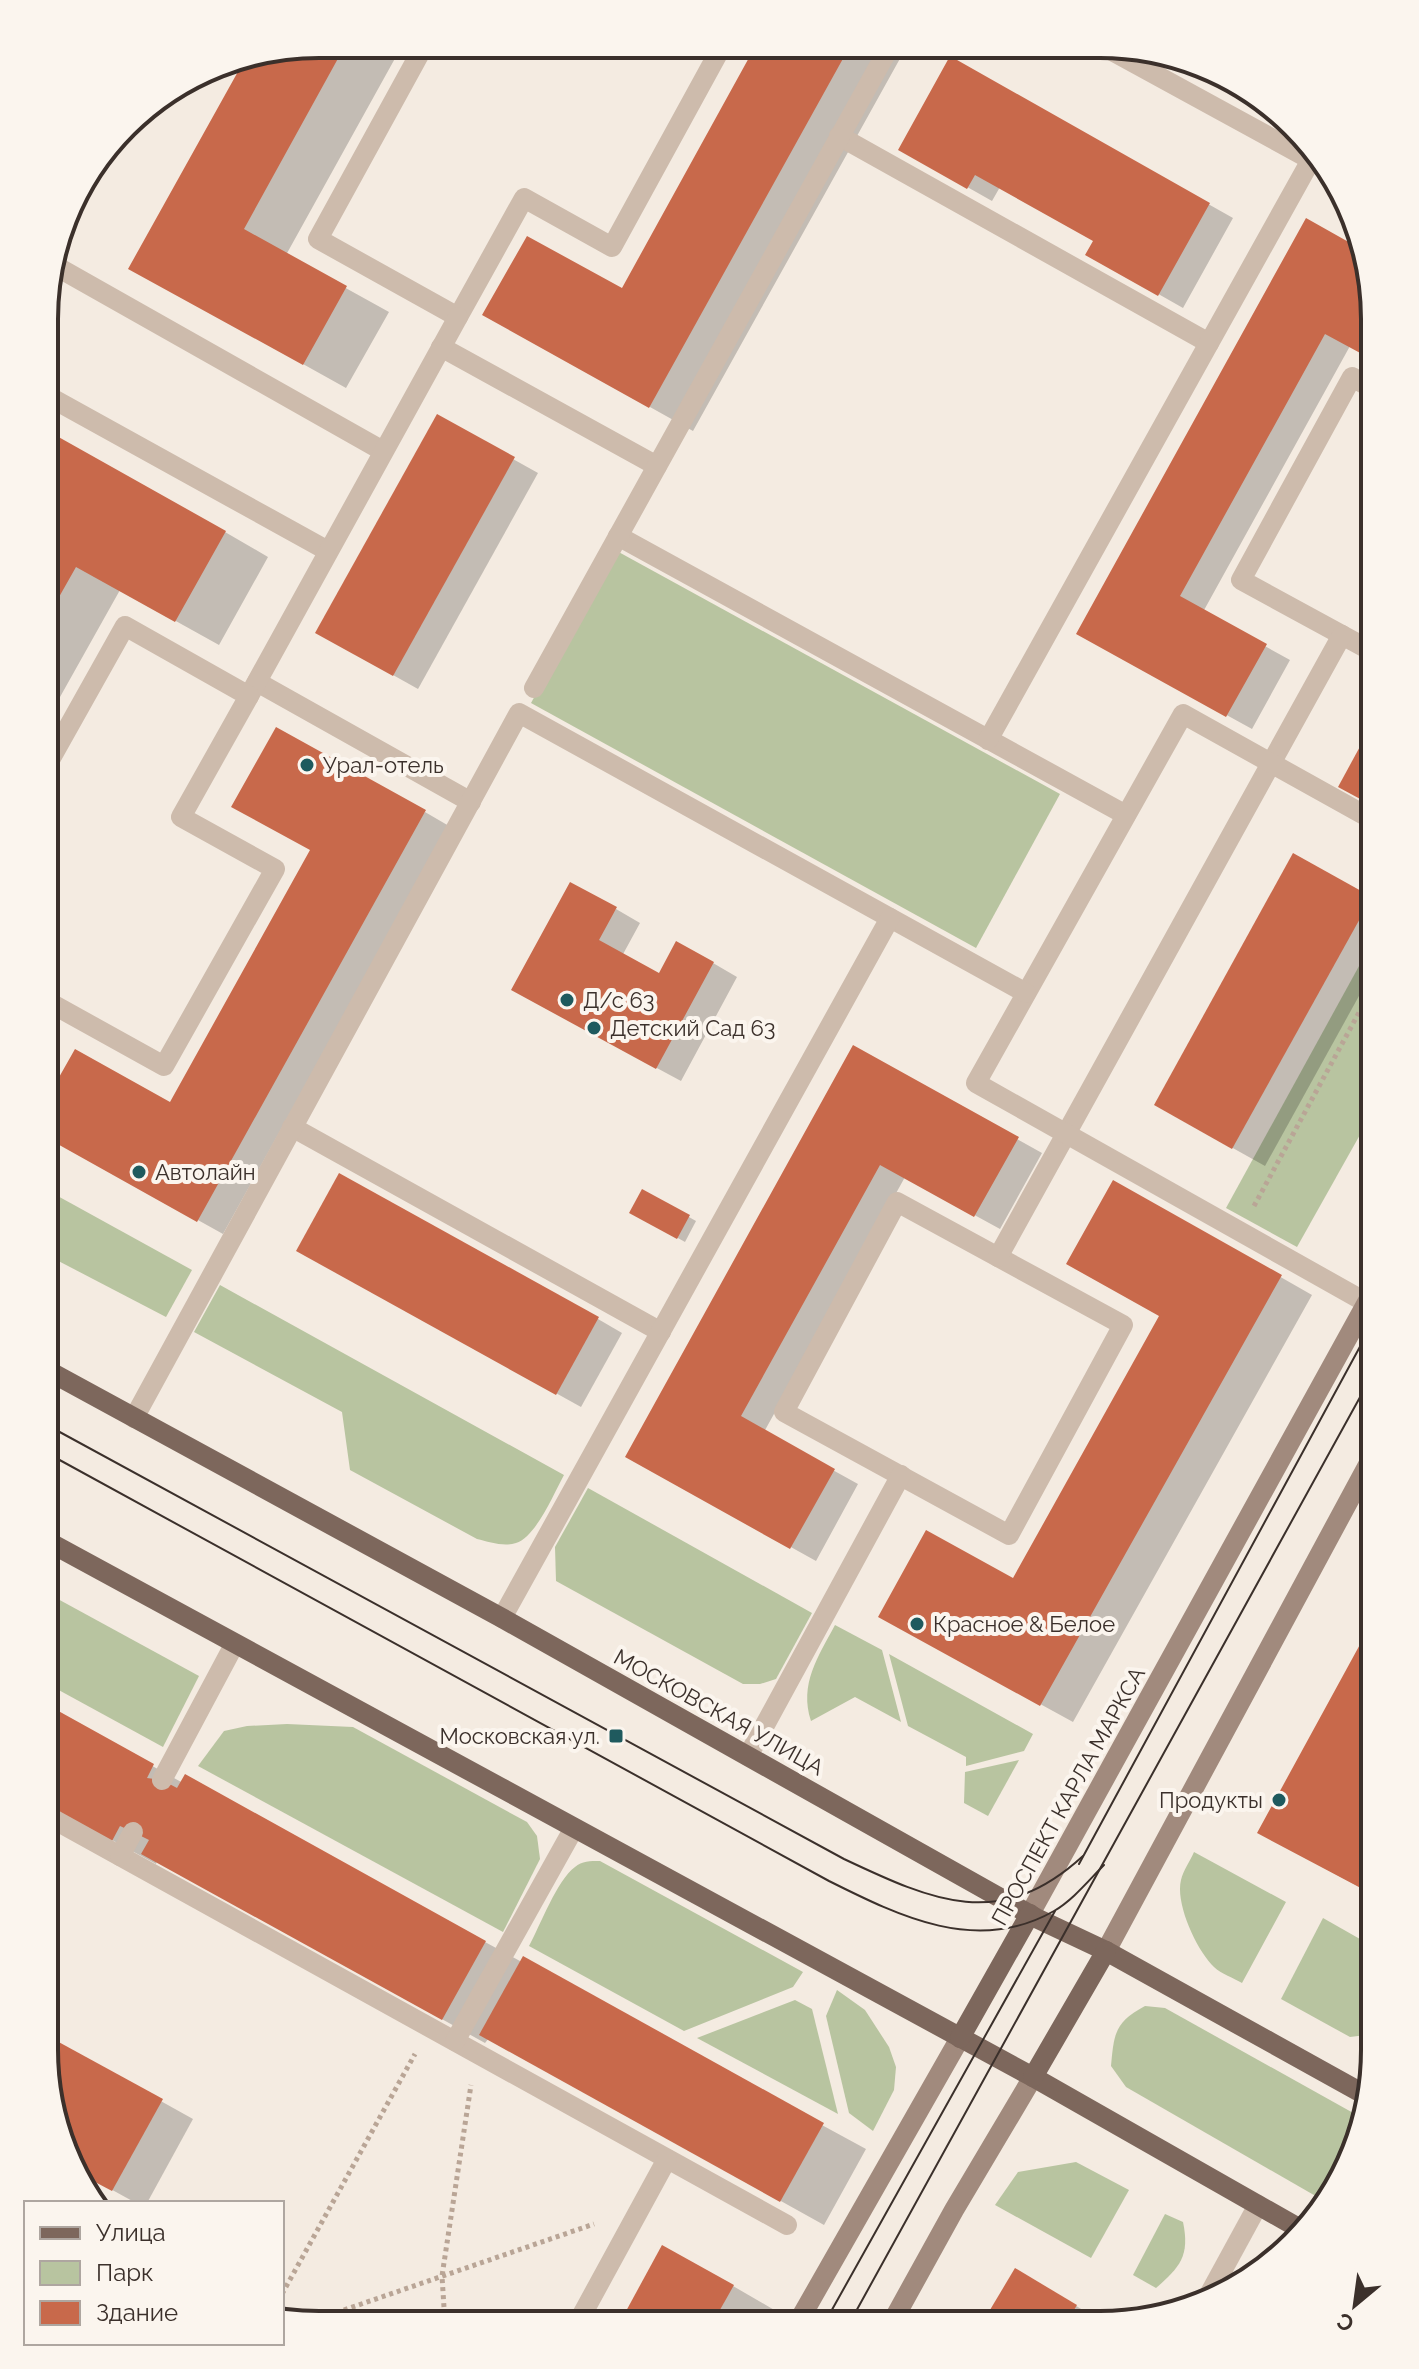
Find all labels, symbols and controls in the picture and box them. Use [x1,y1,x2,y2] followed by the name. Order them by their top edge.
[323,752,444,778] place label: Урал-отель
[298,756,316,774] marker: Урал-отель
[583,987,654,1013] place label: Д/с 63
[558,991,576,1009] marker: Д/с 63
[610,1015,776,1041] place label: Детский Сад 63
[585,1019,603,1037] marker: Детский Сад 63
[155,1159,256,1185] place label: Автолайн
[130,1163,148,1181] marker: Автолайн
[933,1611,1115,1637] place label: Красное & Белое
[908,1615,926,1633] marker: Красное & Белое
[610,1643,829,1781] street label: МОСКОВСКАЯ УЛИЦА
[986,1662,1150,1930] street label: ПРОСПЕКТ КАРЛА МАРКСА
[440,1723,600,1749] place label: Московская ул.
[607,1727,625,1745] marker: Московская ул.
[1159,1787,1263,1813] place label: Продукты
[1270,1791,1288,1809] marker: Продукты
[24,2201,284,2345] legend
[96,2218,166,2247] text: Улица
[96,2258,154,2287] text: Парк
[1315,2265,1395,2345] north arrow
[96,2298,178,2327] text: Здание
[1332,2307,1358,2338] text: С

